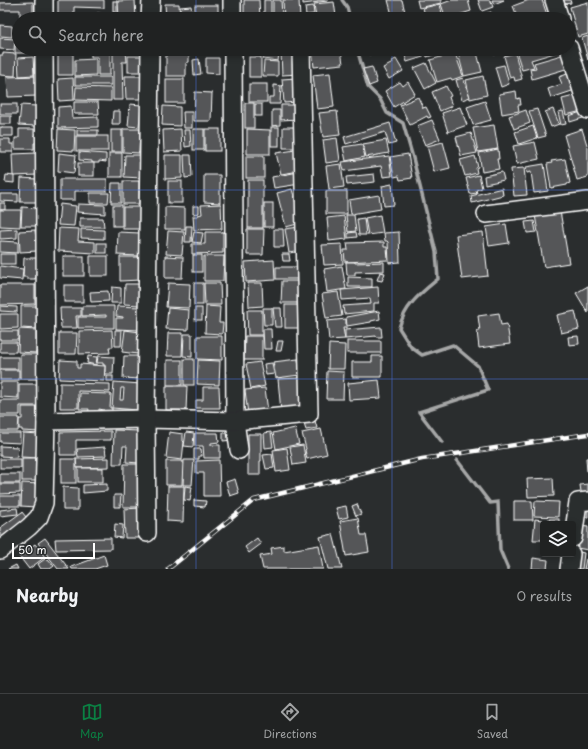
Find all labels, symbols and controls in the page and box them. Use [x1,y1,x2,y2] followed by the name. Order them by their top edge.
[12,12,576,56] search box
[26,23,48,45] icon: search
[58,23,144,46] text: Search here
[540,521,576,557] map controls
[540,521,576,557] button: layers
[12,541,95,560] scale bar
[18,541,47,558] text: 50 m
[16,582,78,608] text: Nearby
[517,586,572,605] text: 0 results
[80,701,103,742] tab: Map
[263,701,317,742] tab: Directions
[477,701,508,742] tab: Saved

